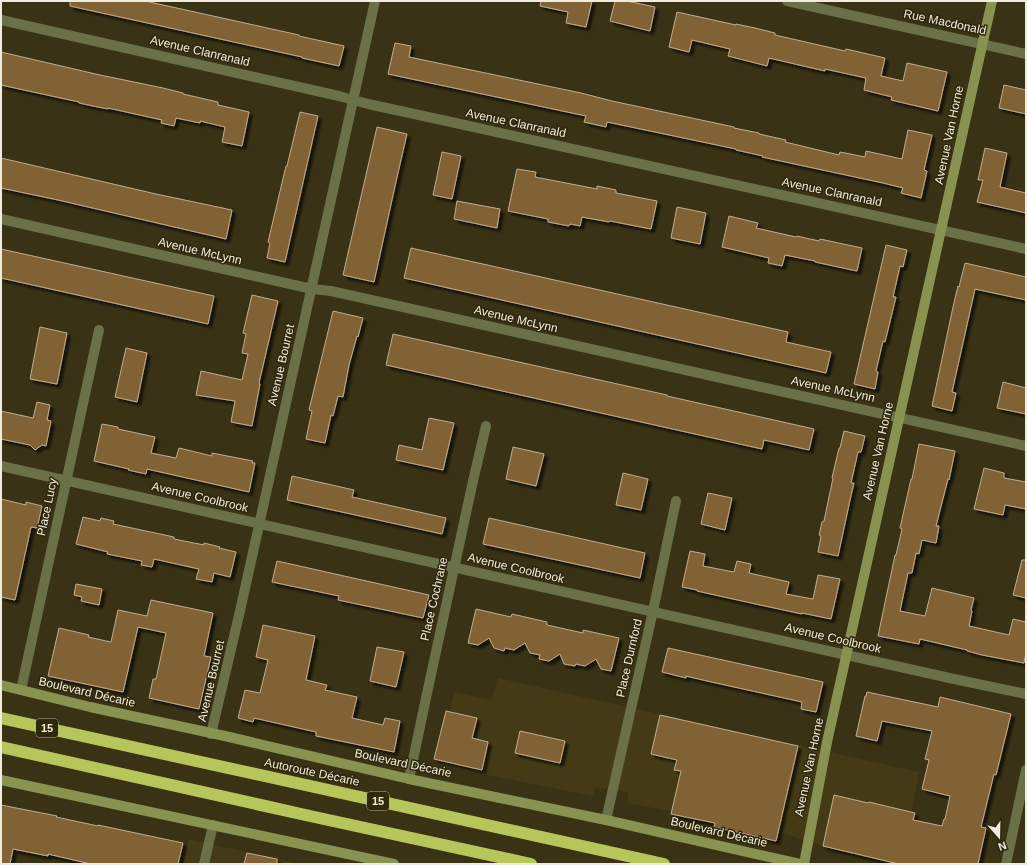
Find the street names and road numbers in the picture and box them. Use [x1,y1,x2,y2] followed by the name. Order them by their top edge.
[902,6,988,38] street label: Rue Macdonald
[149,33,251,69] street label: Avenue Clanranald
[932,84,966,186] street label: Avenue Van Horne
[465,106,567,140] street label: Avenue Clanranald
[781,175,883,209] street label: Avenue Clanranald
[157,235,243,267] street label: Avenue McLynn
[473,303,559,335] street label: Avenue McLynn
[265,322,297,407] street label: Avenue Bourret
[790,373,876,405] street label: Avenue McLynn
[860,400,896,501] street label: Avenue Van Horne
[34,477,60,537] street label: Place Lucy
[150,479,251,515] street label: Avenue Coolbrook
[466,550,567,586] street label: Avenue Coolbrook
[418,556,450,642] street label: Place Cochrane
[613,617,645,699] street label: Place Durnford
[783,620,884,656] street label: Avenue Coolbrook
[195,638,227,723] street label: Avenue Bourret
[37,674,137,710] street label: Boulevard Décarie
[792,716,826,818] street label: Avenue Van Horne
[36,719,58,737] road number: 15
[353,746,453,780] street label: Boulevard Décarie
[263,755,361,789] street label: Autoroute Décarie
[367,792,389,810] road number: 15
[669,814,769,850] street label: Boulevard Décarie

